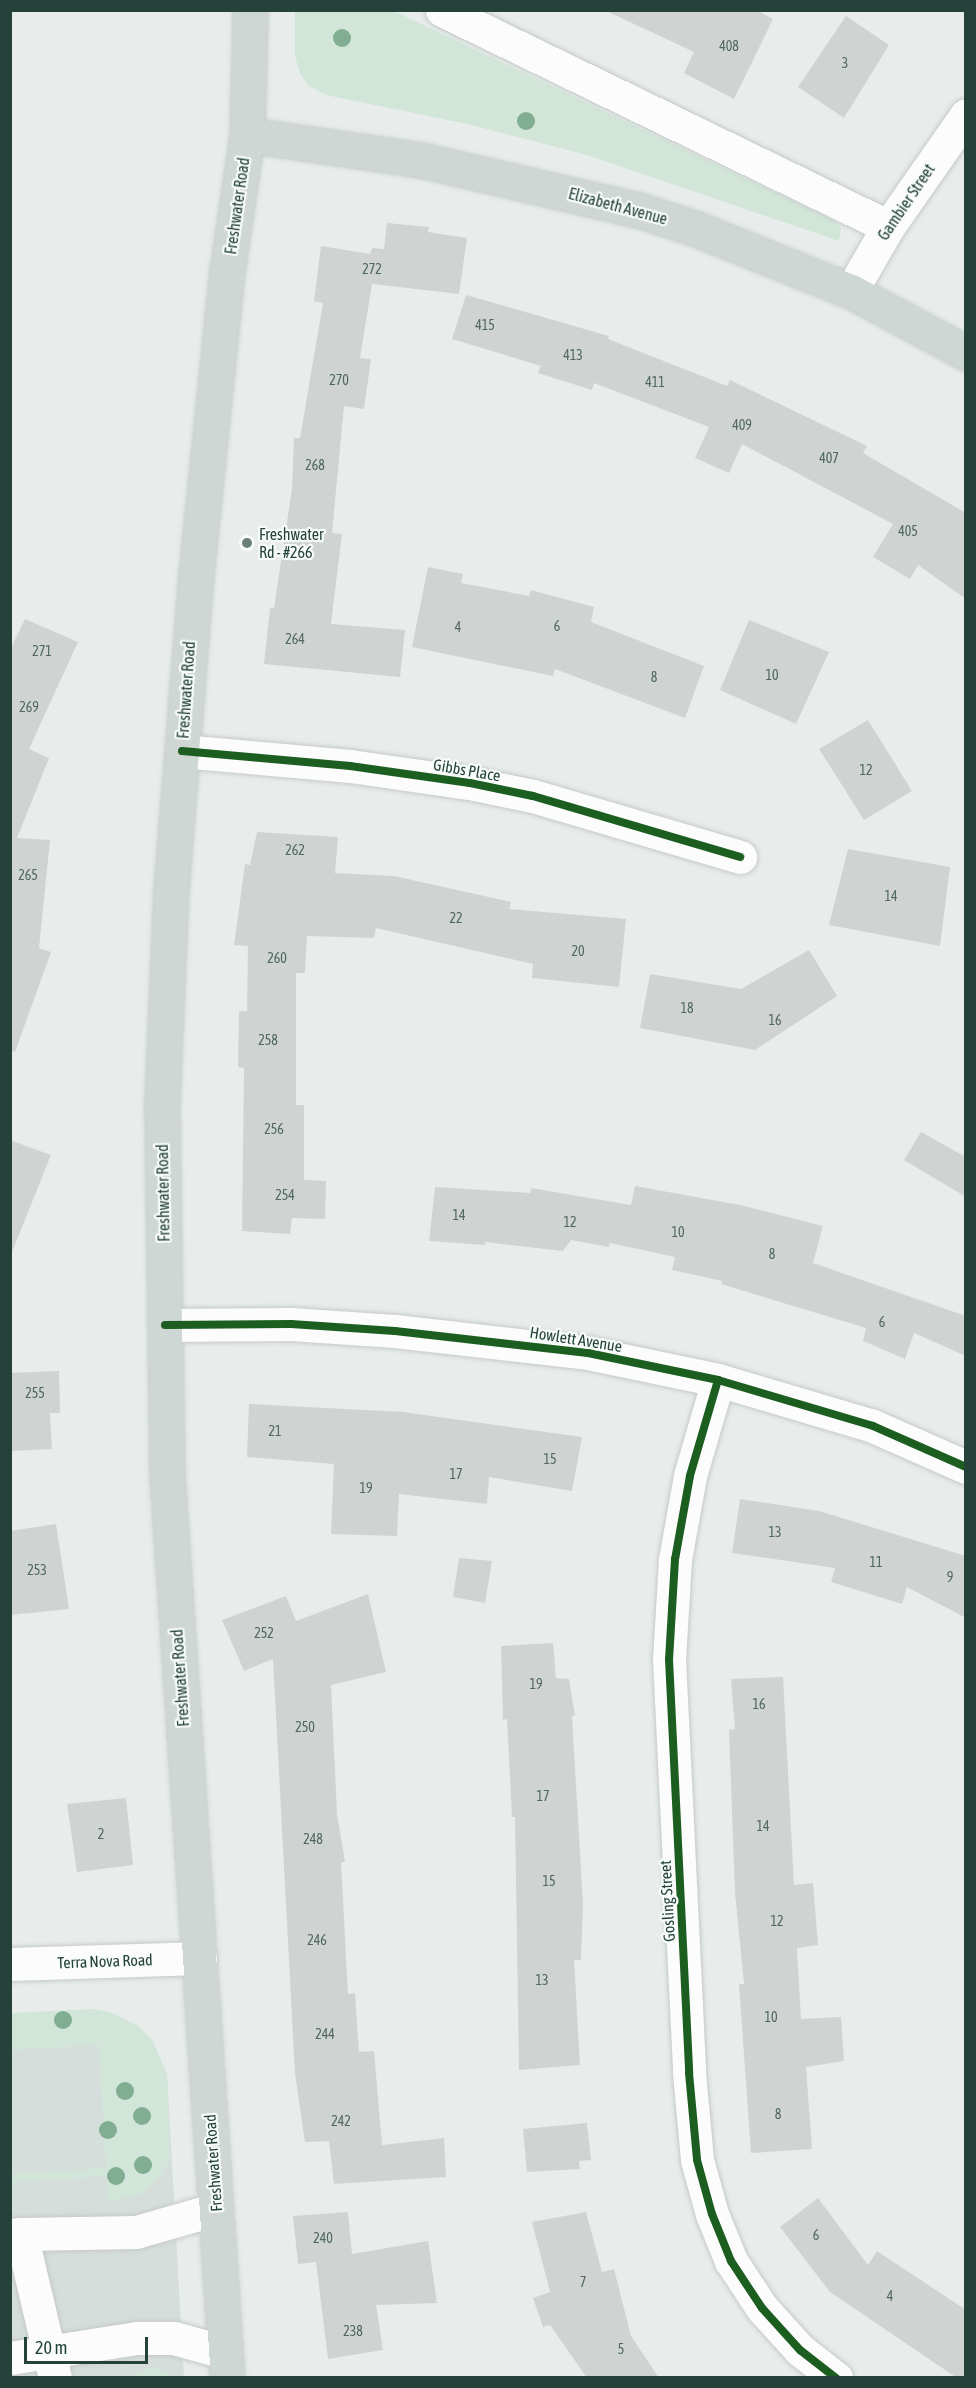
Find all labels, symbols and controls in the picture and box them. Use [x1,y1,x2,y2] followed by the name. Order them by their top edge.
[719,38,739,54] house number: 408
[842,55,848,71] house number: 3
[221,156,253,256] street label: Freshwater Road
[873,160,939,244] street label: Gambier Street
[566,184,670,228] street label: Elizabeth Avenue
[362,261,382,277] house number: 272
[475,317,495,333] house number: 415
[563,347,583,363] house number: 413
[329,372,349,388] house number: 270
[645,374,665,390] house number: 411
[732,417,752,433] house number: 409
[819,450,839,466] house number: 407
[305,457,325,473] house number: 268
[898,523,918,539] house number: 405
[259,524,324,562] place label: Freshwater Rd - #266
[240,536,254,550] marker: Freshwater Rd - #266
[554,618,560,634] house number: 6
[455,619,461,635] house number: 4
[285,631,305,647] house number: 264
[173,641,199,739] street label: Freshwater Road
[32,643,52,659] house number: 271
[765,667,779,683] house number: 10
[651,669,657,685] house number: 8
[19,699,39,715] house number: 269
[432,755,502,785] street label: Gibbs Place
[859,762,873,778] house number: 12
[285,842,305,858] house number: 262
[18,867,38,883] house number: 265
[884,888,898,904] house number: 14
[449,910,463,926] house number: 22
[571,943,585,959] house number: 20
[267,950,287,966] house number: 260
[680,1000,694,1016] house number: 18
[768,1012,782,1028] house number: 16
[258,1032,278,1048] house number: 258
[264,1121,284,1137] house number: 256
[153,1144,173,1242] street label: Freshwater Road
[275,1187,295,1203] house number: 254
[452,1207,466,1223] house number: 14
[563,1214,577,1230] house number: 12
[671,1224,685,1240] house number: 10
[769,1246,775,1262] house number: 8
[879,1314,885,1330] house number: 6
[528,1322,624,1356] street label: Howlett Avenue
[25,1385,45,1401] house number: 255
[268,1423,282,1439] house number: 21
[543,1451,557,1467] house number: 15
[449,1466,463,1482] house number: 17
[359,1480,373,1496] house number: 19
[768,1524,782,1540] house number: 13
[869,1554,883,1570] house number: 11
[27,1562,47,1578] house number: 253
[947,1569,953,1585] house number: 9
[254,1625,274,1641] house number: 252
[167,1629,193,1727] street label: Freshwater Road
[529,1676,543,1692] house number: 19
[752,1696,766,1712] house number: 16
[295,1719,315,1735] house number: 250
[536,1788,550,1804] house number: 17
[756,1818,770,1834] house number: 14
[98,1826,104,1842] house number: 2
[303,1831,323,1847] house number: 248
[655,1860,679,1942] street label: Gosling Street
[542,1873,556,1889] house number: 15
[770,1913,784,1929] house number: 12
[307,1932,327,1948] house number: 246
[57,1950,153,1972] street label: Terra Nova Road
[535,1972,549,1988] house number: 13
[764,2009,778,2025] house number: 10
[315,2026,335,2042] house number: 244
[775,2106,781,2122] house number: 8
[331,2113,351,2129] house number: 242
[200,2114,226,2212] street label: Freshwater Road
[813,2227,819,2243] house number: 6
[313,2230,333,2246] house number: 240
[580,2274,586,2290] house number: 7
[887,2288,893,2304] house number: 4
[343,2323,363,2339] house number: 238
[27,2325,152,2363] scale bar
[35,2337,67,2358] text: 20 m
[618,2341,624,2357] house number: 5

